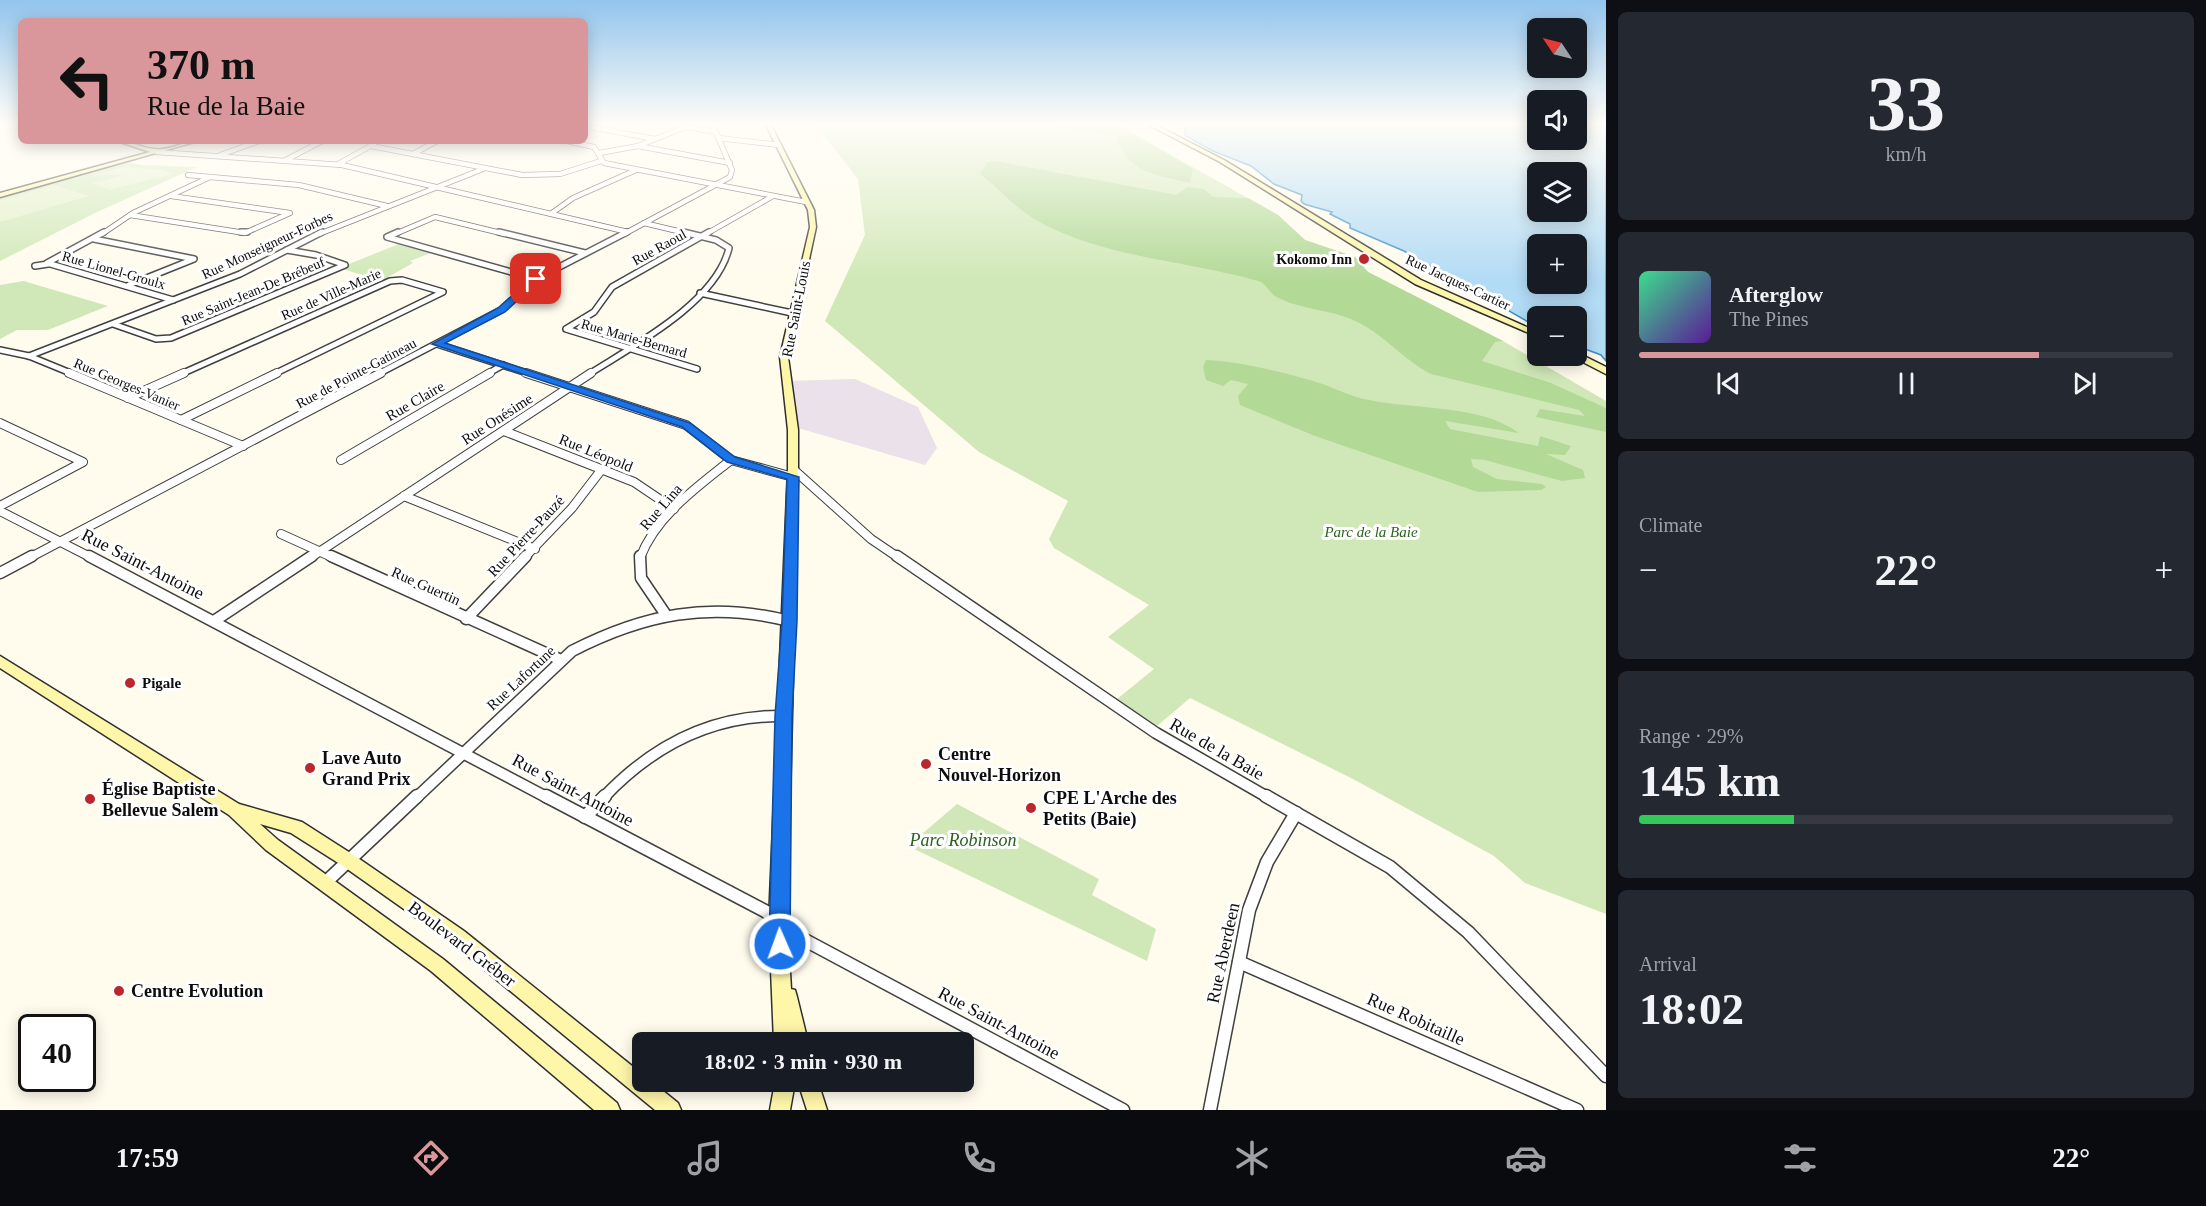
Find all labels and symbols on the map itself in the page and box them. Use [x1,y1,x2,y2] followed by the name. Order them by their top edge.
[1527,18,1587,78] north arrow
[200,209,335,282] street label: Rue Monseigneur-Forbes
[630,226,689,268] street label: Rue Raoul
[60,249,167,292] street label: Rue Lionel-Groulx
[1276,252,1352,267] place label: Kokomo Inn
[1357,252,1371,266] marker: Kokomo Inn
[1403,252,1513,313] street label: Rue Jacques-Cartier
[510,253,561,304] pin
[179,254,327,328] street label: Rue Saint-Jean-De Brébeuf
[779,259,813,359] street label: Rue Saint-Louis
[279,266,383,323] street label: Rue de Ville-Marie
[579,316,688,361] street label: Rue Marie-Bernard
[294,335,419,411] street label: Rue de Pointe-Gatineau
[72,355,182,414] street label: Rue Georges-Vanier
[383,378,447,424] street label: Rue Claire
[459,390,536,448] street label: Rue Onésime
[557,431,636,475] street label: Rue Léopold
[637,481,685,533] street label: Rue Lina
[484,492,568,580] street label: Rue Pierre-Pauzé
[1323,524,1418,540] park label: Parc de la Baie
[79,525,207,603] street label: Rue Saint-Antoine
[389,564,463,609] street label: Rue Guertin
[484,642,559,714] street label: Rue Lafortune
[142,675,181,691] place label: Pigale
[123,676,137,690] marker: Pigale
[1166,714,1268,784] street label: Rue de la Baie
[938,744,1061,785] place label: Centre Nouvel-Horizon
[322,748,411,789] place label: Lave Auto Grand Prix
[509,750,637,830] street label: Rue Saint-Antoine
[919,757,933,771] marker: Centre Nouvel-Horizon
[303,761,317,775] marker: Lave Auto Grand Prix
[102,778,218,820] place label: Église Baptiste Bellevue Salem
[1043,788,1177,830] place label: CPE L'Arche des Petits (Baie)
[83,792,97,806] marker: Église Baptiste Bellevue Salem
[1024,801,1038,815] marker: CPE L'Arche des Petits (Baie)
[909,830,1016,850] park label: Parc Robinson
[404,897,520,991] street label: Boulevard Gréber
[1203,901,1243,1005] street label: Rue Aberdeen
[748,912,812,976] position arrow
[131,981,263,1001] place label: Centre Evolution
[935,983,1063,1063] street label: Rue Saint-Antoine
[112,984,126,998] marker: Centre Evolution
[1364,989,1468,1049] street label: Rue Robitaille
[18,1014,96,1092] speed limit sign: 40

